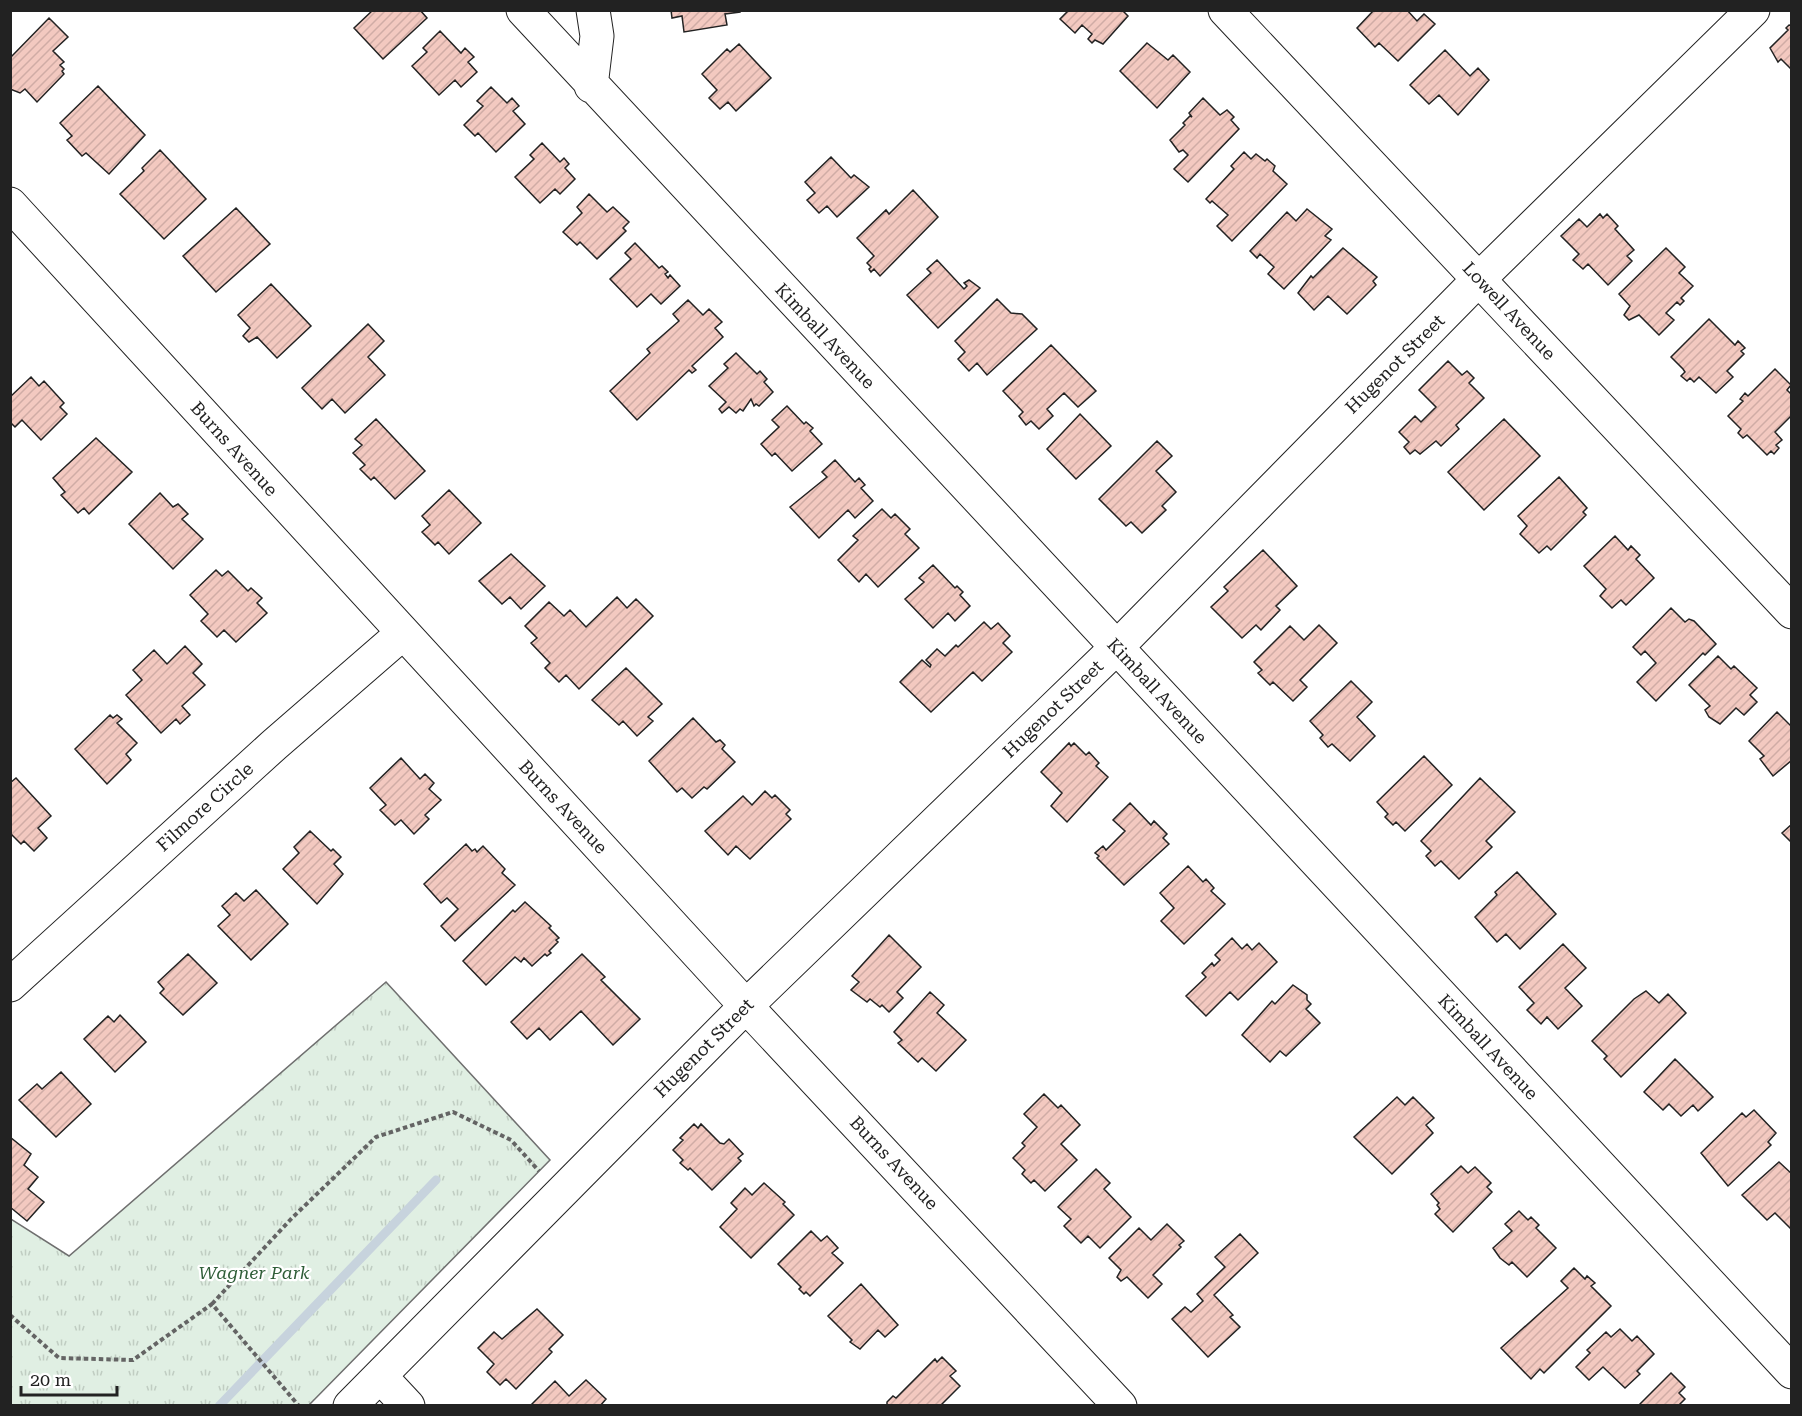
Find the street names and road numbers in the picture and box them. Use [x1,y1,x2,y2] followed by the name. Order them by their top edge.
[1459,257,1560,364] street label: Lowell Avenue
[771,279,880,393] street label: Kimball Avenue
[1341,310,1449,418] street label: Hugenot Street
[187,397,282,500] street label: Burns Avenue
[1103,634,1212,748] street label: Kimball Avenue
[998,655,1107,762] street label: Hugenot Street
[515,756,612,858] street label: Burns Avenue
[152,758,257,856] street label: Filmore Circle
[1434,990,1543,1104] street label: Kimball Avenue
[650,994,758,1102] street label: Hugenot Street
[846,1112,943,1214] street label: Burns Avenue

